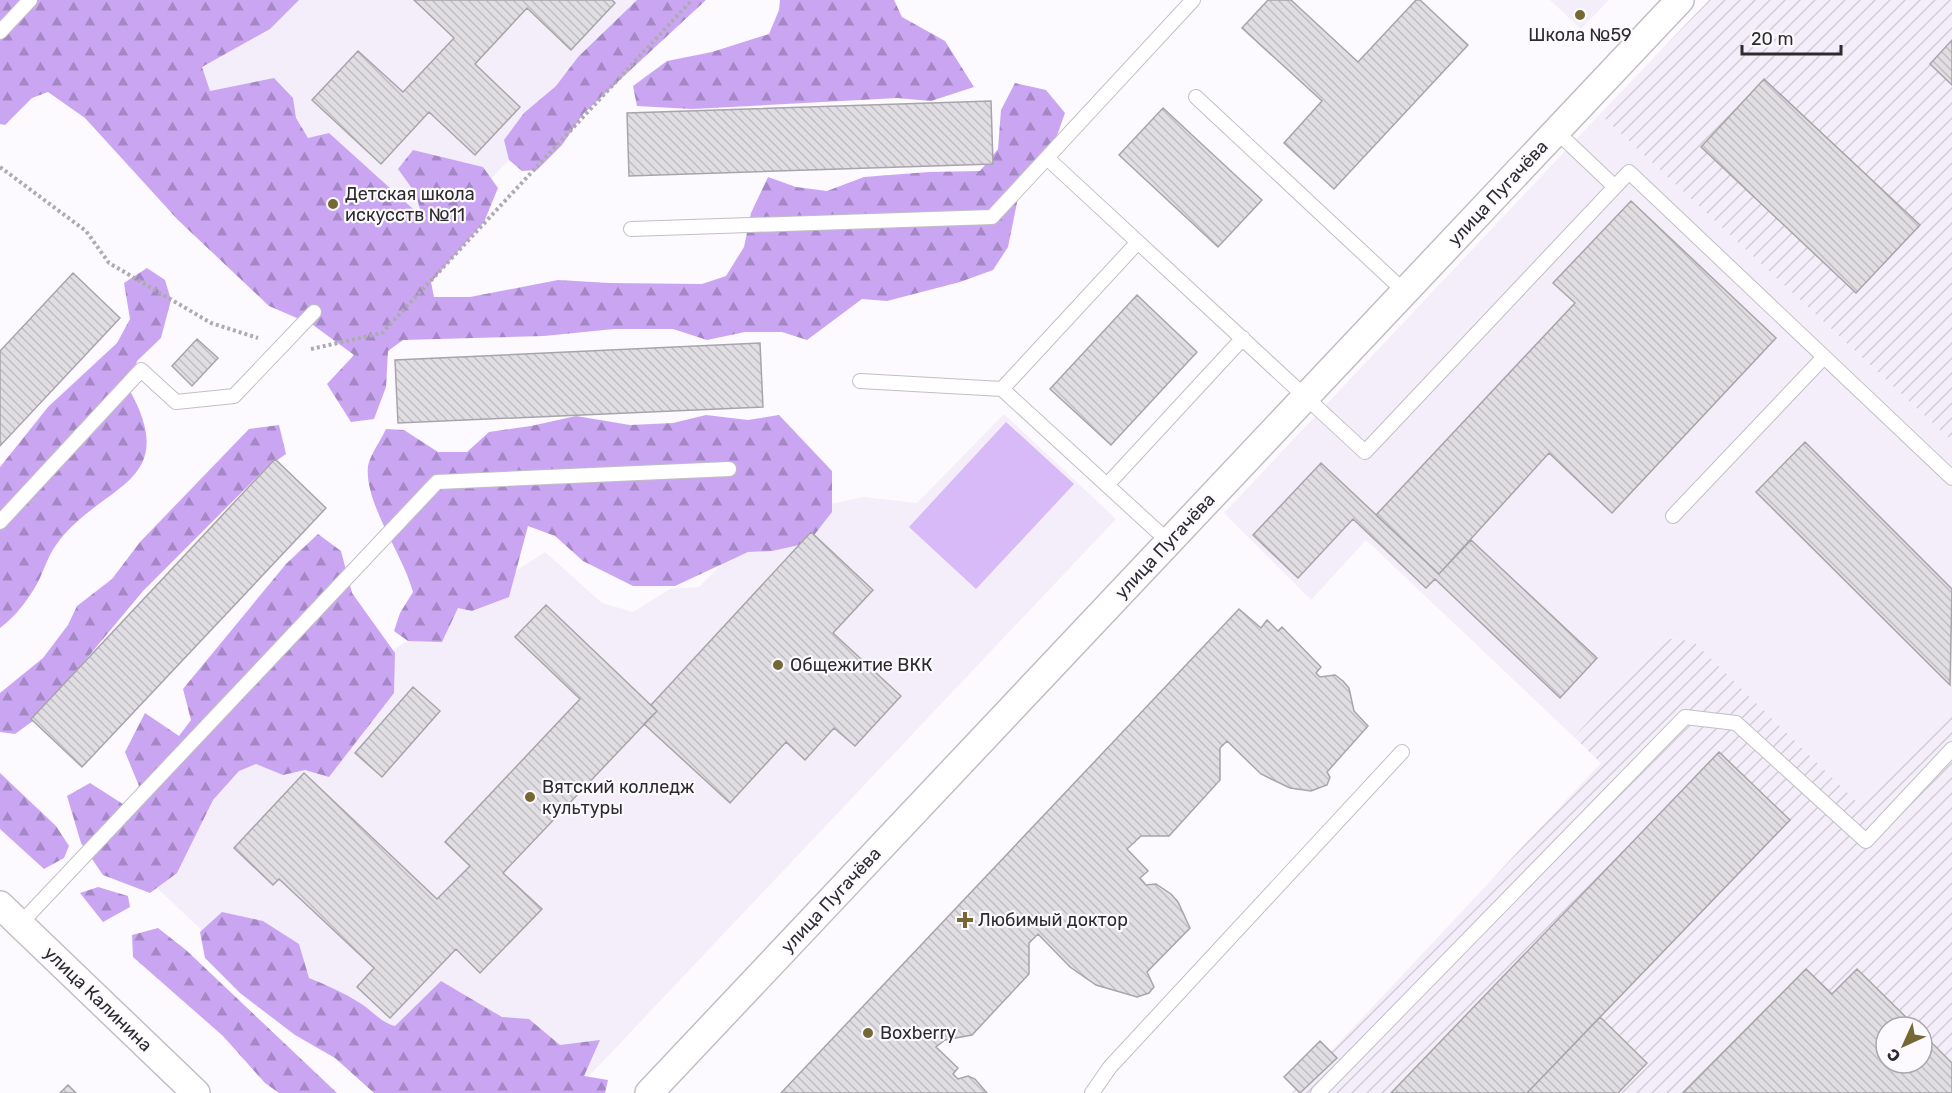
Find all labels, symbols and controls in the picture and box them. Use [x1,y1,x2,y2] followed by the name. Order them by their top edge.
[1573,8,1587,22] marker: Школа №59
[1742,18,1841,56] scale bar
[1528,24,1632,46] place label: Школа №59
[1751,28,1793,50] text: 20 m
[1443,136,1553,250] street label: улица Пугачёва
[345,183,475,226] place label: Детская школа искусств №11
[326,197,340,211] marker: Детская школа искусств №11
[1110,489,1220,603] street label: улица Пугачёва
[790,654,932,676] place label: Общежитие ВКК
[771,658,785,672] marker: Общежитие ВКК
[542,776,695,819] place label: Вятский колледж культуры
[523,790,537,804] marker: Вятский колледж культуры
[776,843,886,957] street label: улица Пугачёва
[978,909,1128,931] place label: Любимый доктор
[956,911,974,929] marker: Любимый доктор
[39,942,157,1056] street label: улица Калинина
[1874,1015,1934,1075] north arrow
[880,1022,956,1044] place label: Boxberry
[861,1026,875,1040] marker: Boxberry
[1883,1045,1904,1066] text: С

